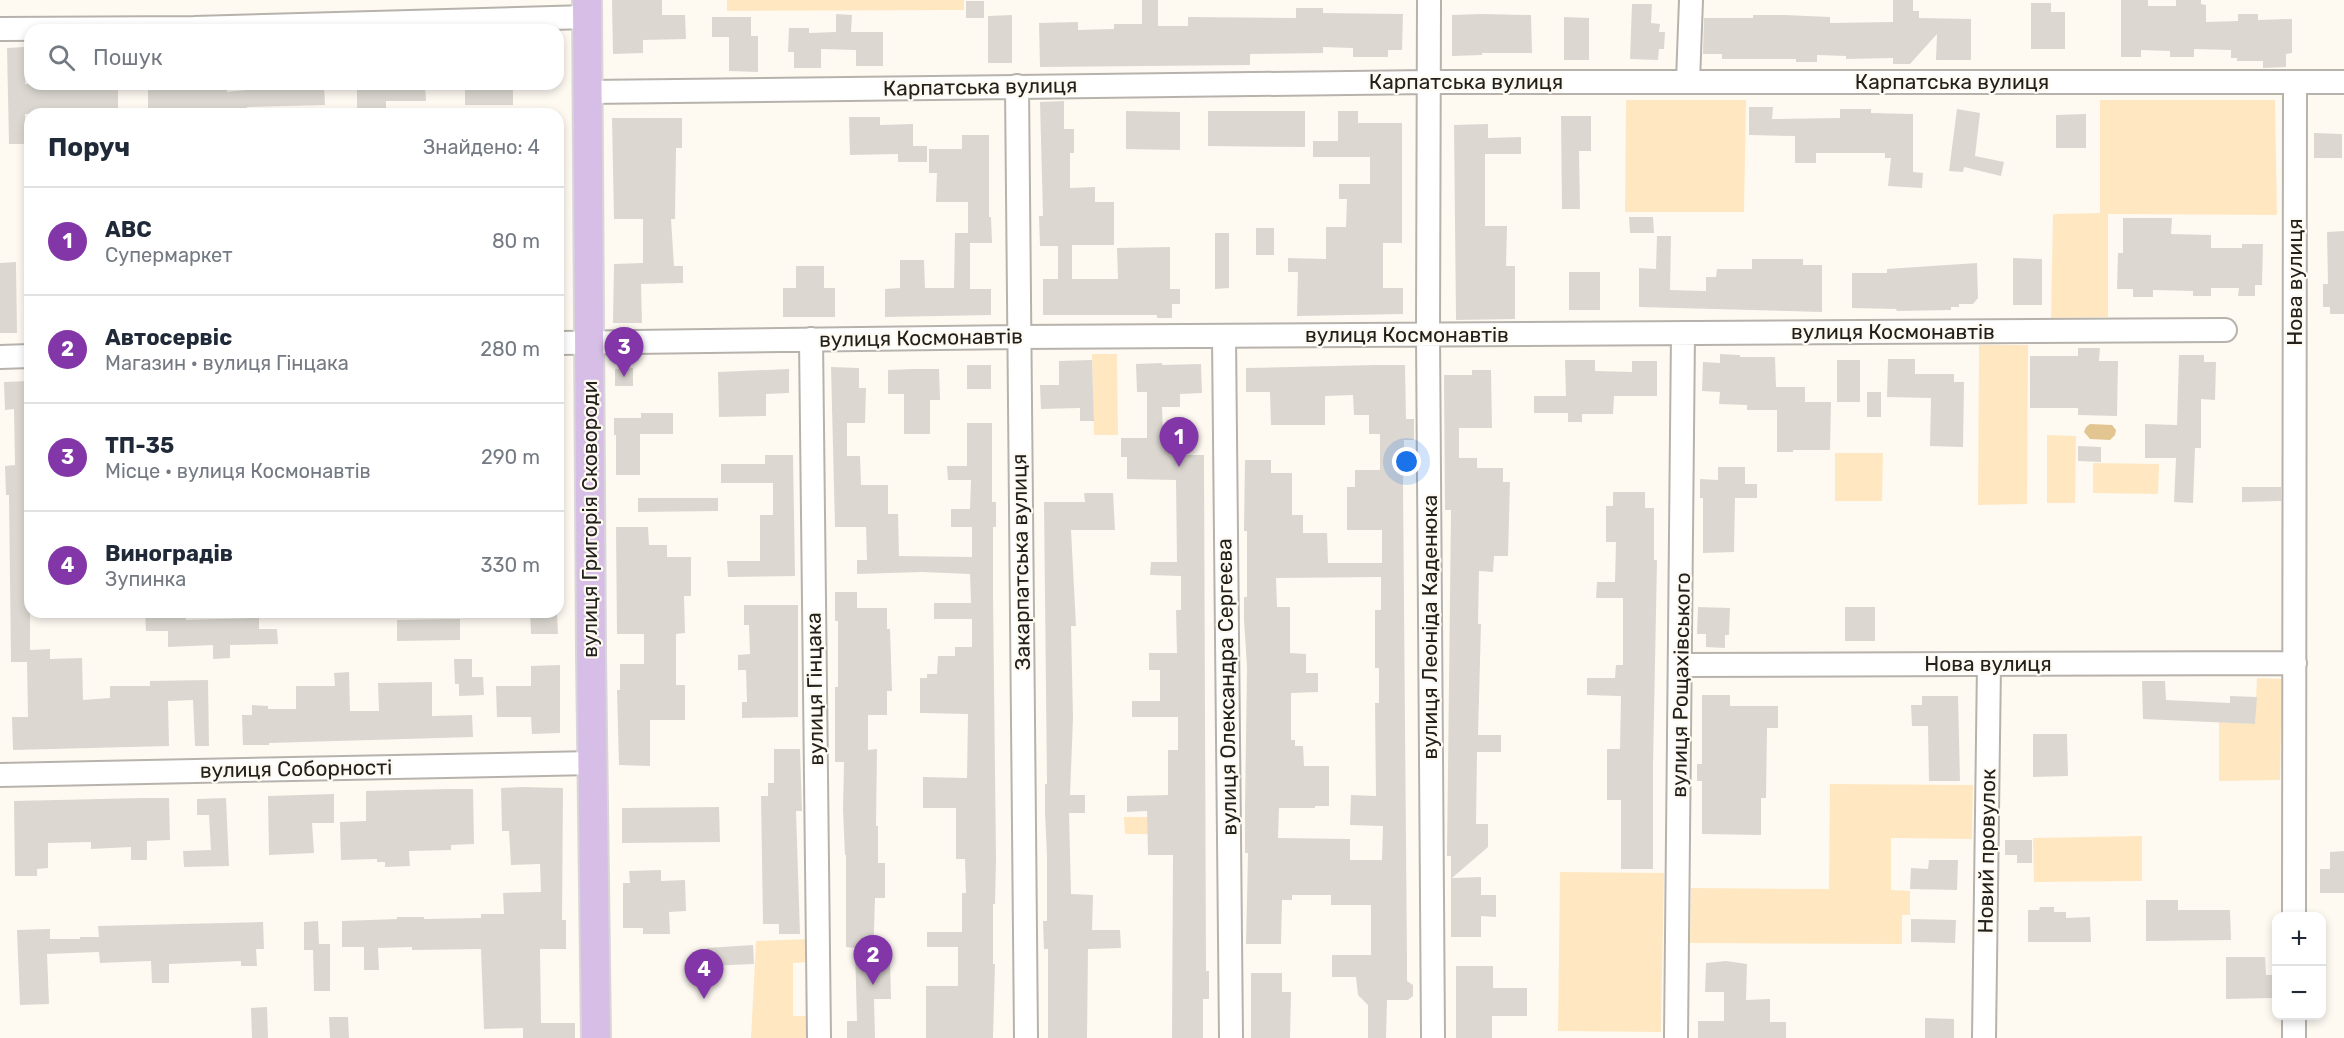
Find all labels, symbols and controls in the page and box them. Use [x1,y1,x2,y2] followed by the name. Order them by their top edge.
[24,24,564,90] search box
[45,41,78,74] icon: search
[93,44,163,71] text: Пошук
[1369,69,1563,94] street label: Карпатська вулиця
[1855,69,2049,94] street label: Карпатська вулиця
[883,72,1077,101] street label: Карпатська вулиця
[48,132,130,163] text: Поруч
[423,135,540,159] text: Знайдено: 4
[105,216,152,243] text: ABC
[2282,218,2307,346] street label: Нова вулиця
[63,229,72,253] text: 1
[492,229,540,253] text: 80 m
[105,243,233,267] text: Супермаркет
[1791,319,1995,344] street label: вулиця Космонавтів
[1305,322,1509,347] street label: вулиця Космонавтів
[819,323,1023,352] street label: вулиця Космонавтів
[105,324,232,351] text: Автосервіс
[604,328,644,377] pin: 3
[61,337,74,361] text: 2
[480,337,540,361] text: 280 m
[105,351,349,375] text: Магазин · вулиця Гінцака
[577,380,602,658] street label: вулиця Григорія Сковороди
[1160,418,1198,467] pin: 1
[105,432,174,459] text: ТП-35
[61,445,74,469] text: 3
[481,445,540,469] text: 290 m
[1392,447,1421,476] your location
[1006,453,1035,671] street label: Закарпатська вулиця
[105,459,371,483] text: Місце · вулиця Космонавтів
[1417,495,1442,759] street label: вулиця Леоніда Каденюка
[1211,538,1242,836] street label: вулиця Олександра Сергеєва
[105,540,233,567] text: Виноградів
[61,553,74,577] text: 4
[481,553,540,577] text: 330 m
[105,567,186,591] text: Зупинка
[1666,572,1695,798] street label: вулиця Рощахівського
[801,612,828,766] street label: вулиця Гінцака
[1924,651,2052,676] street label: Нова вулиця
[200,754,392,783] street label: вулиця Соборності
[1973,768,2000,934] street label: Новий провулок
[2272,912,2326,1020] map controls
[2272,912,2326,966] button: +
[854,936,892,985] pin: 2
[684,950,724,999] pin: 4
[2272,966,2326,1020] button: −

